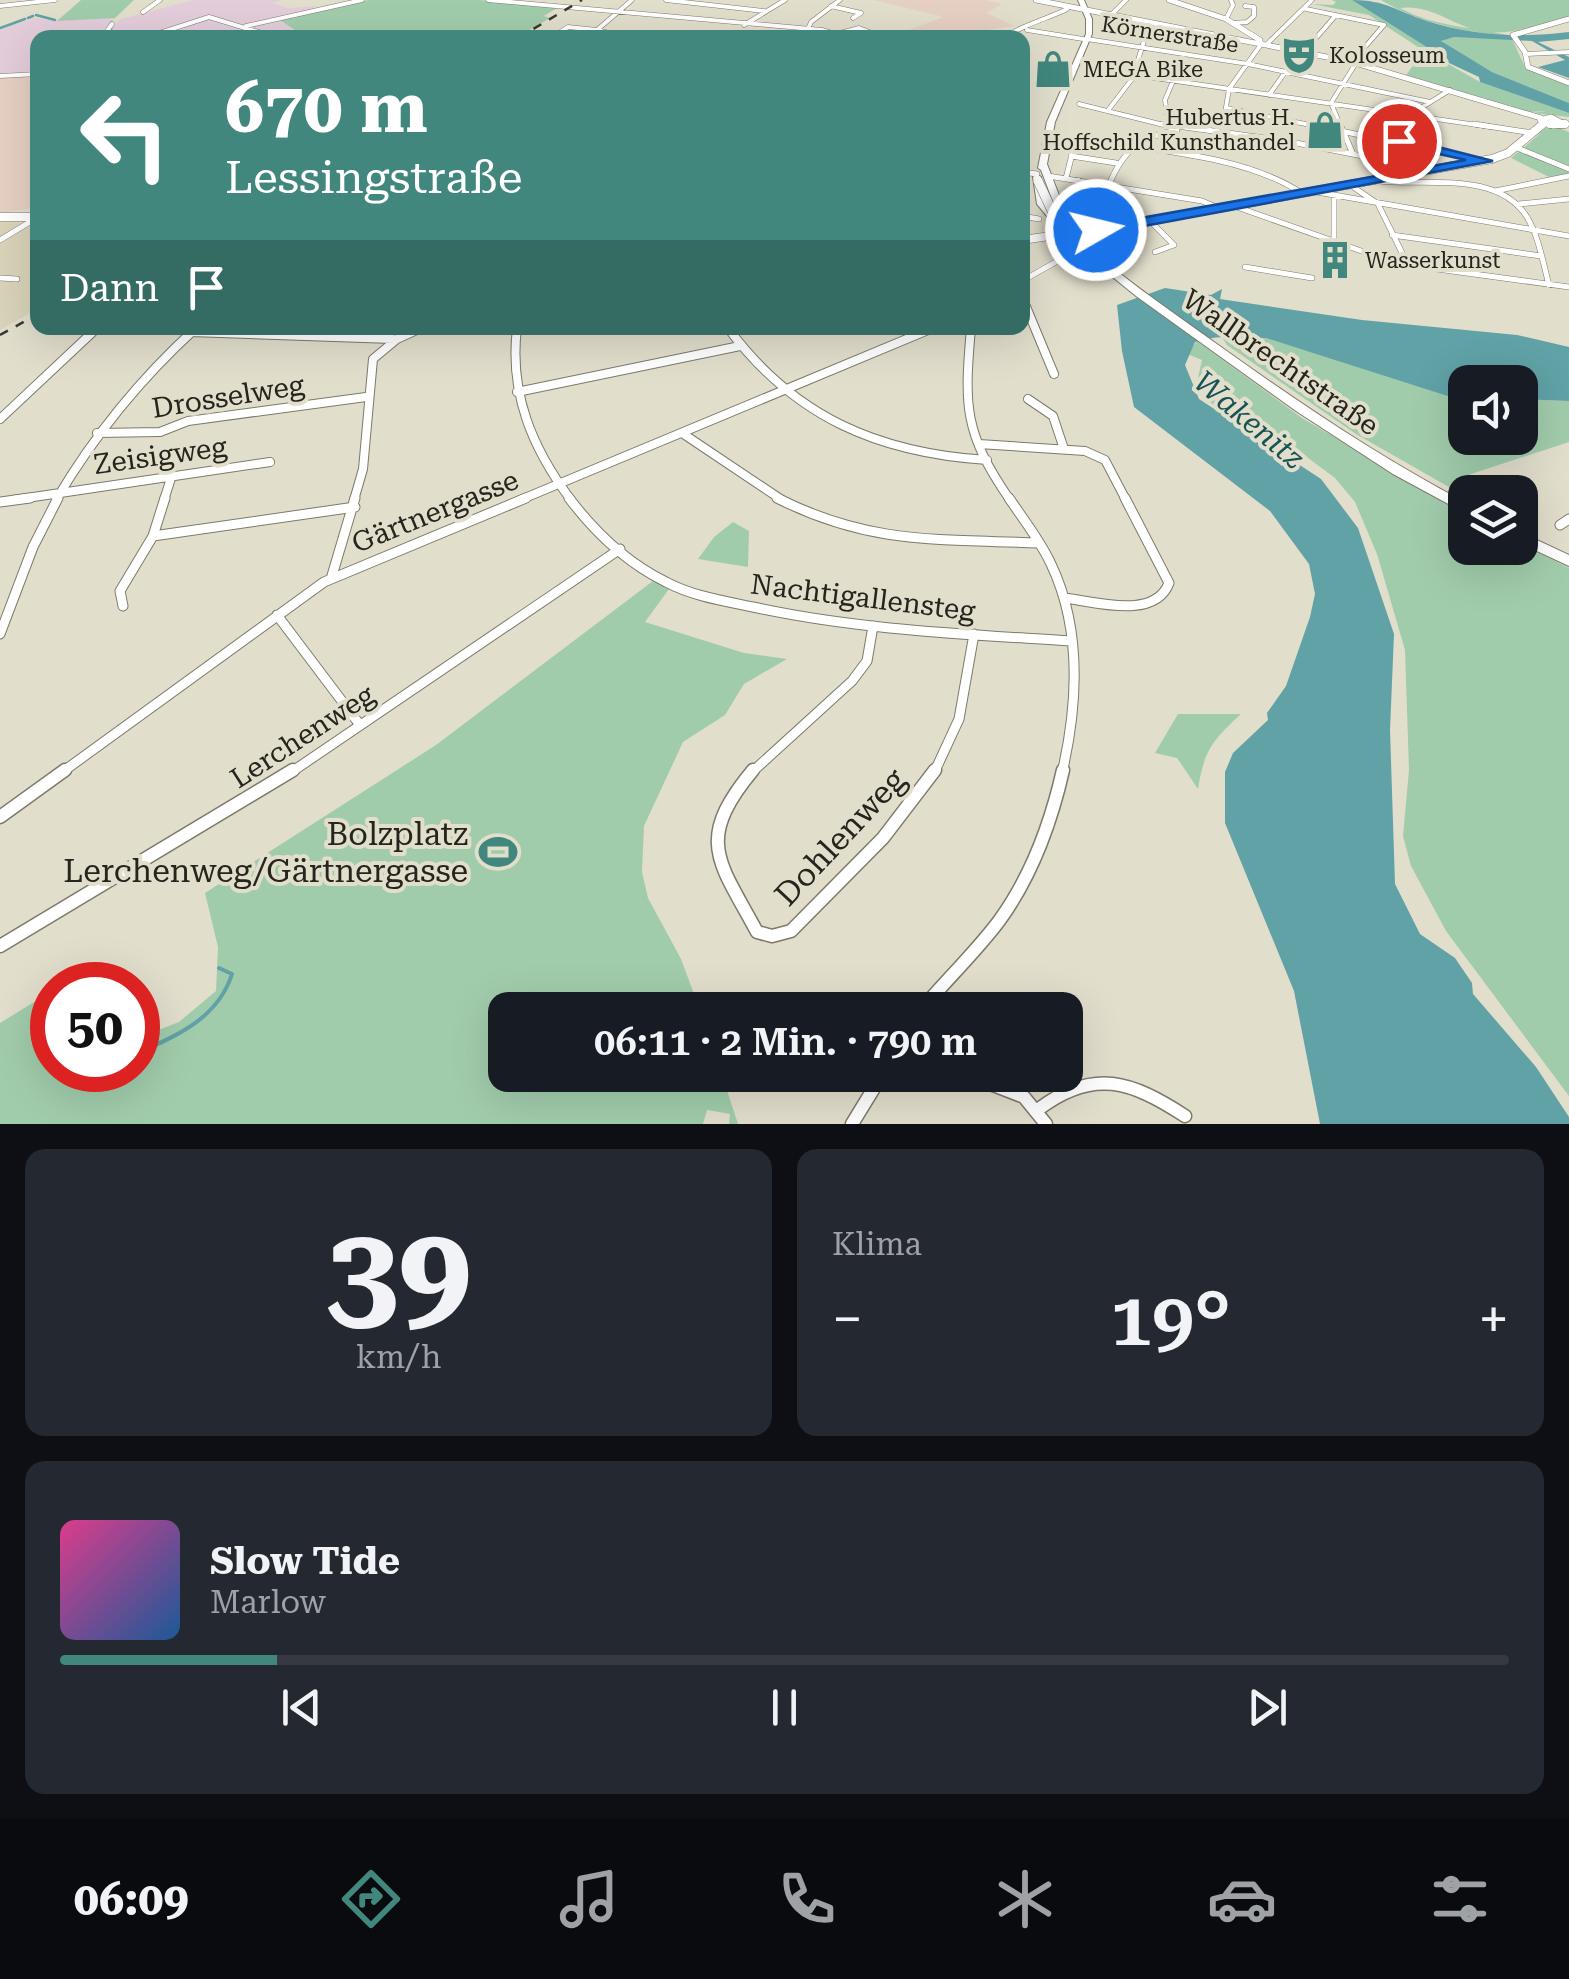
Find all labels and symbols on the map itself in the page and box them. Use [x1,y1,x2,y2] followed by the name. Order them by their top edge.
[1099,11,1240,58] street label: Körnerstraße
[1278,34,1320,76] theatre icon: Kolosseum
[1329,43,1445,68] place label: Kolosseum
[1032,48,1074,90] shop icon: MEGA Bike
[1083,57,1203,82] place label: MEGA Bike
[1357,99,1442,184] pin
[1042,105,1295,155] place label: Hubertus H. Hoffschild Kunsthandel
[1304,109,1346,151] shop icon: Hubertus H. Hoffschild Kunsthandel
[1044,178,1148,282] position arrow
[1314,239,1356,281] building icon: Wasserkunst
[1365,248,1500,273] place label: Wasserkunst
[1176,282,1385,442] street label: Wallbrechtstraße
[1187,364,1311,476] water label: Wakenitz
[150,368,307,425] street label: Drosselweg
[91,430,229,481] street label: Zeisigweg
[347,463,523,560] street label: Gärtnergasse
[749,567,977,628] street label: Nachtigallensteg
[224,678,380,795] street label: Lerchenweg
[767,760,914,914] street label: Dohlenweg
[63,815,468,890] place label: Bolzplatz Lerchenweg/Gärtnergasse
[477,831,519,873] sports icon: Bolzplatz Lerchenweg/Gärtnergasse
[30,962,160,1092] speed limit sign: 50

